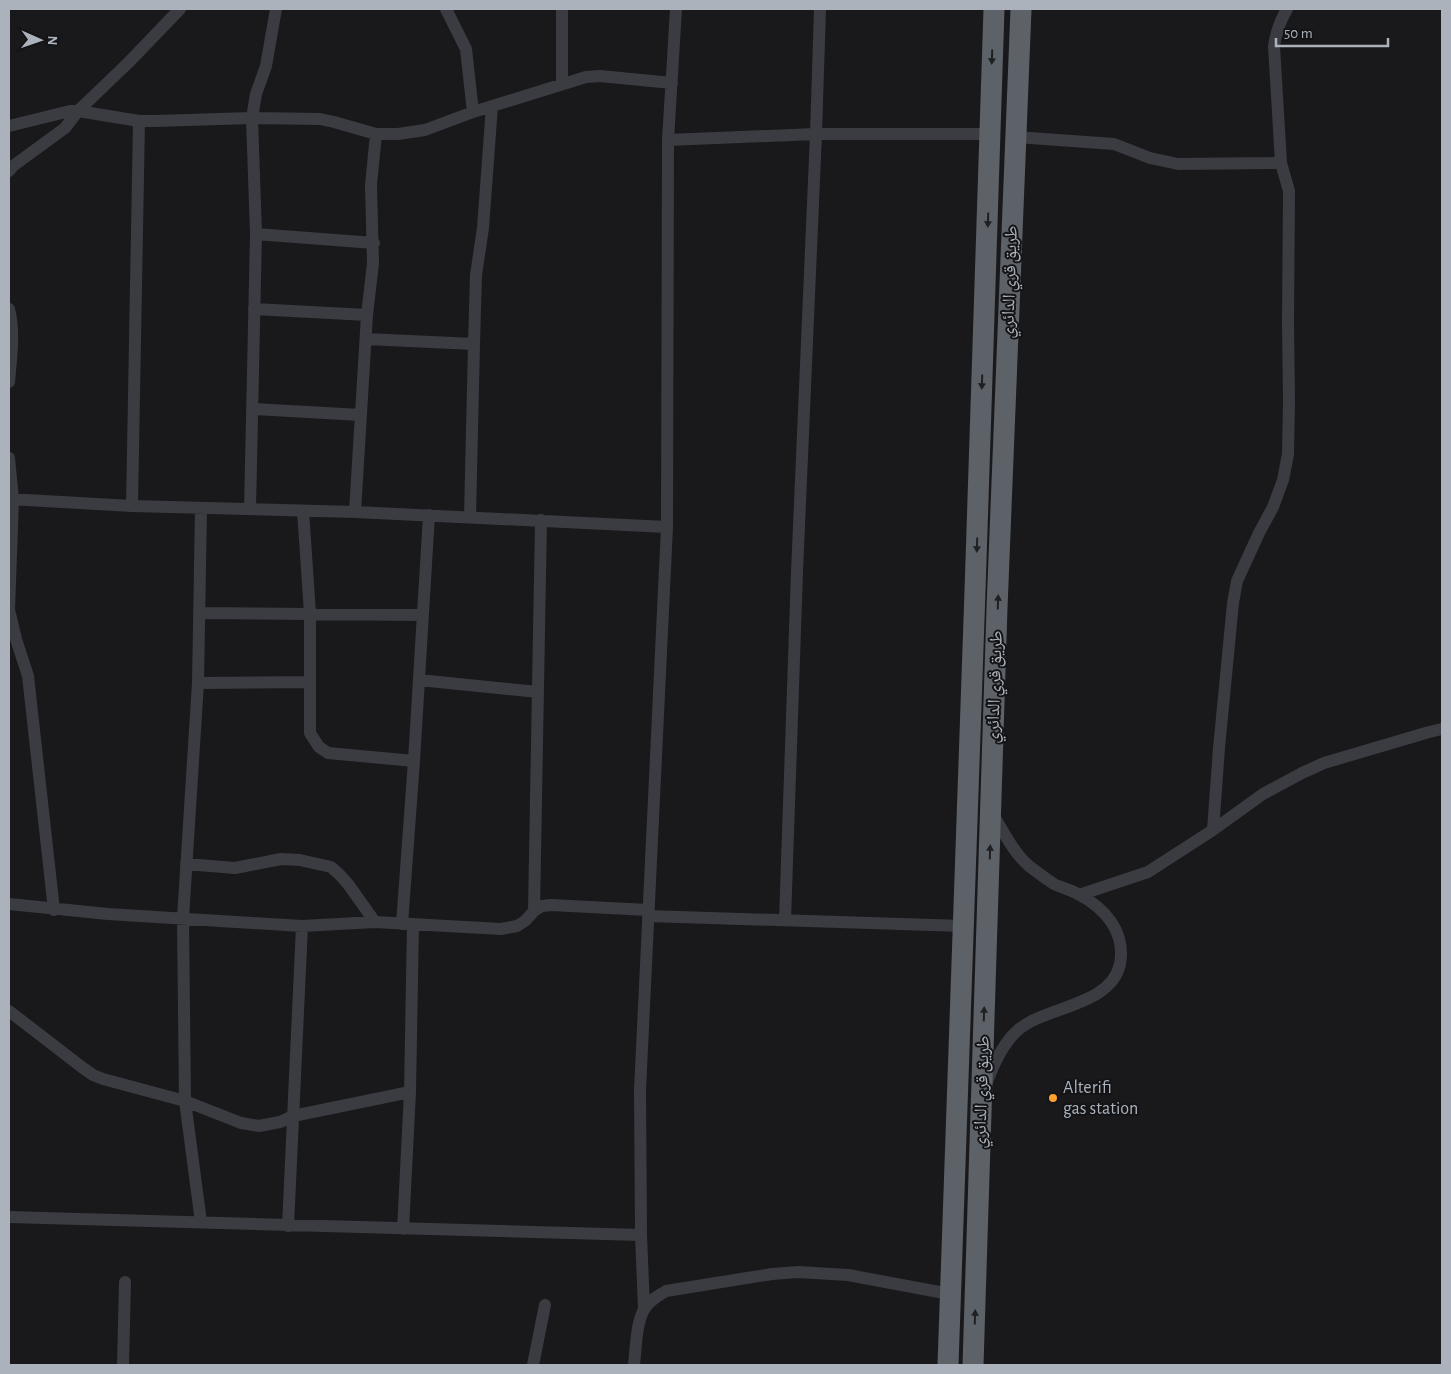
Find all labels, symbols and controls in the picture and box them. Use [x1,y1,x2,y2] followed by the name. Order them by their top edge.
[15,15,65,65] north arrow
[1276,15,1388,47] scale bar
[1284,26,1313,41] text: 50 m
[45,35,59,46] text: N
[988,50,996,66] one-way arrow
[983,212,991,228] one-way arrow
[999,225,1026,339] street label: طريق قري الدائري
[978,375,986,391] one-way arrow
[973,537,981,553] one-way arrow
[994,594,1002,610] one-way arrow
[984,630,1011,744] street label: طريق قري الدائري
[986,844,994,860] one-way arrow
[981,1006,989,1022] one-way arrow
[971,1035,998,1149] street label: طريق قري الدائري
[1063,1079,1138,1118] place label: Alterifi gas station
[1047,1092,1059,1104] marker: Alterifi gas station
[971,1308,979,1324] one-way arrow

